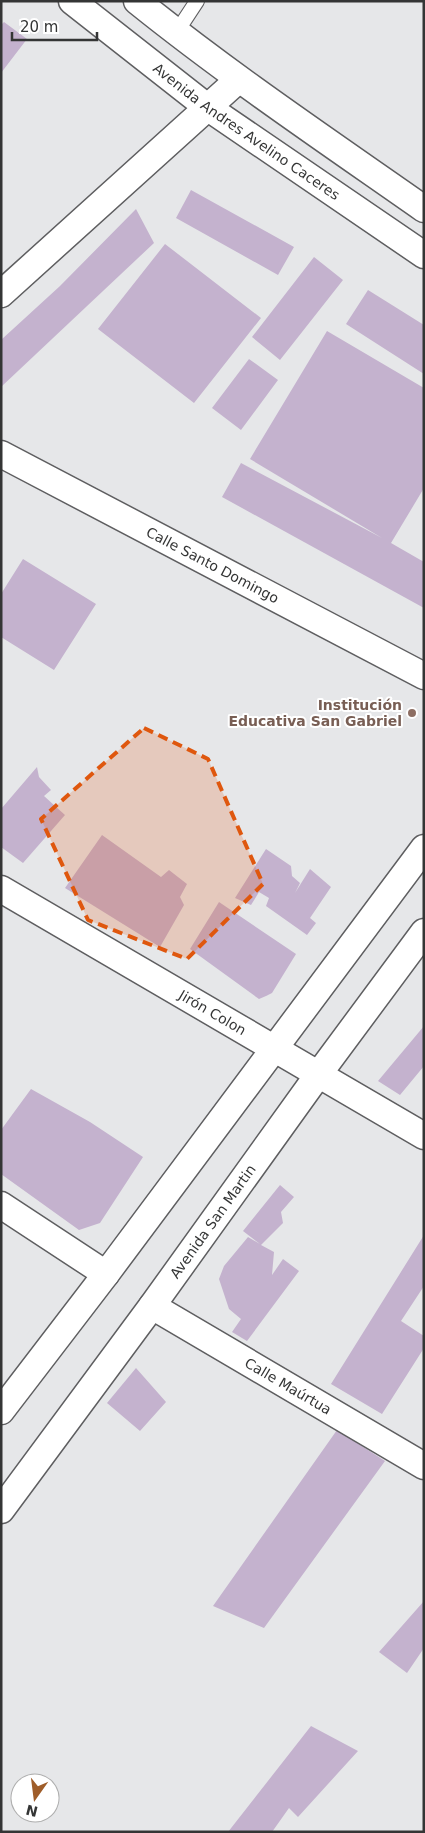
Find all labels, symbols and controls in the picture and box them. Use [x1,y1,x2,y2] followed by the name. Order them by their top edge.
[12,10,98,42] scale bar
[20,18,58,36] text: 20 m
[150,60,343,203] street label: Avenida Andres Avelino Caceres
[144,524,282,606] street label: Calle Santo Domingo
[228,697,402,729] place label: Institución Educativa San Gabriel
[406,707,418,719] marker: Institución Educativa San Gabriel
[175,986,249,1038] street label: Jirón Colon
[167,1162,259,1281] street label: Avenida San Martin
[242,1354,334,1418] street label: Calle Maúrtua
[10,1773,60,1823] north arrow
[24,1801,39,1820] text: N

